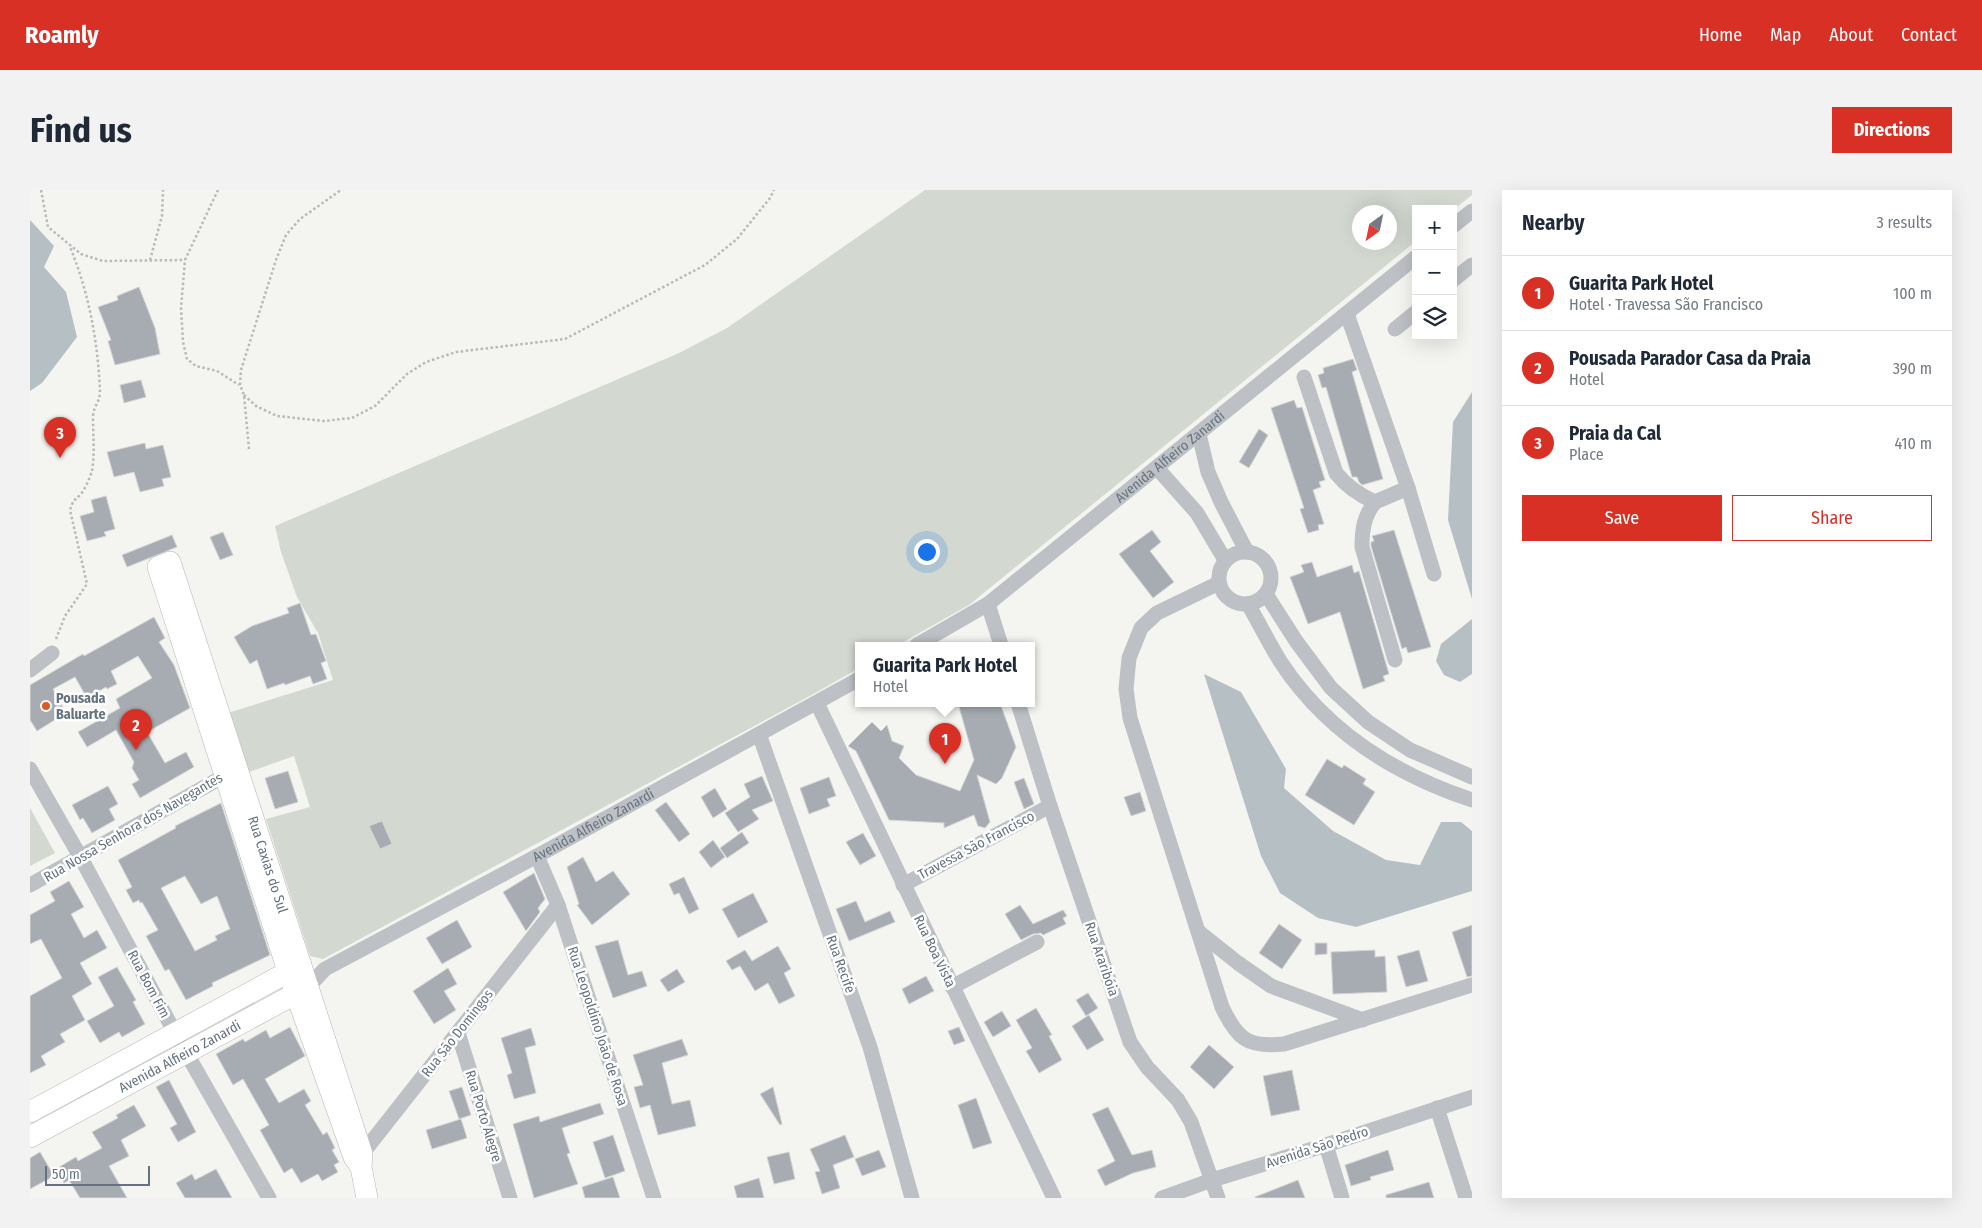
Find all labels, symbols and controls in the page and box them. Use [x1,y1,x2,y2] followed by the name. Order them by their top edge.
[25,21,99,49] text: Roamly
[1699,24,1742,46] text: Home
[1770,24,1801,46] text: Map
[1829,24,1873,46] text: About
[1901,24,1957,46] text: Contact
[1832,107,1952,153] button: Directions
[30,109,132,151] text: Find us
[1352,205,1397,250] north arrow
[1412,205,1457,340] map controls
[1412,205,1457,250] button: +
[1522,210,1584,236] text: Nearby
[1876,213,1932,232] text: 3 results
[1412,250,1457,295] button: −
[1569,272,1714,295] text: Guarita Park Hotel
[1535,284,1541,303] text: 1
[1893,284,1932,303] text: 100 m
[1412,295,1457,340] button: layers
[1569,295,1763,314] text: Hotel · Travessa São Francisco
[1569,347,1811,370] text: Pousada Parador Casa da Praia
[1534,359,1542,378] text: 2
[1893,359,1932,378] text: 390 m
[1569,370,1604,389] text: Hotel
[1112,408,1228,507] street label: Avenida Alfieiro Zanardi
[44,417,76,458] pin: 3
[1569,422,1661,445] text: Praia da Cal
[1534,434,1542,453] text: 3
[1894,434,1932,453] text: 410 m
[1569,445,1604,464] text: Place
[1522,495,1722,541] button: Save
[1732,495,1932,541] button: Share
[914,539,940,565] your location
[855,642,1035,707] popup
[873,654,1017,677] text: Guarita Park Hotel
[873,677,908,696] text: Hotel
[56,690,106,723] place label: Pousada Baluarte
[40,700,52,712] marker: Pousada Baluarte
[120,709,152,750] pin: 2
[929,723,961,764] pin: 1
[41,769,226,886] street label: Rua Nossa Senhora dos Navegantes
[530,785,657,866] street label: Avenida Alfieiro Zanardi
[915,808,1037,883] street label: Travessa São Francisco
[244,814,291,916] street label: Rua Caxias do Sul
[910,912,959,990] street label: Rua Boa Vista
[1081,920,1122,999] street label: Rua Araribóia
[822,933,859,995] street label: Rua Recife
[564,944,631,1108] street label: Rua Leopoldino João de Rosa
[124,947,173,1021] street label: Rua Bom Fim
[418,986,497,1080] street label: Rua São Domingos
[116,1017,244,1097] street label: Avenida Alfieiro Zanardi
[461,1068,506,1164] street label: Rua Porto Alegre
[1264,1123,1370,1172] street label: Avenida São Pedro
[45,1163,150,1186] scale bar
[52,1166,80,1183] text: 50 m

